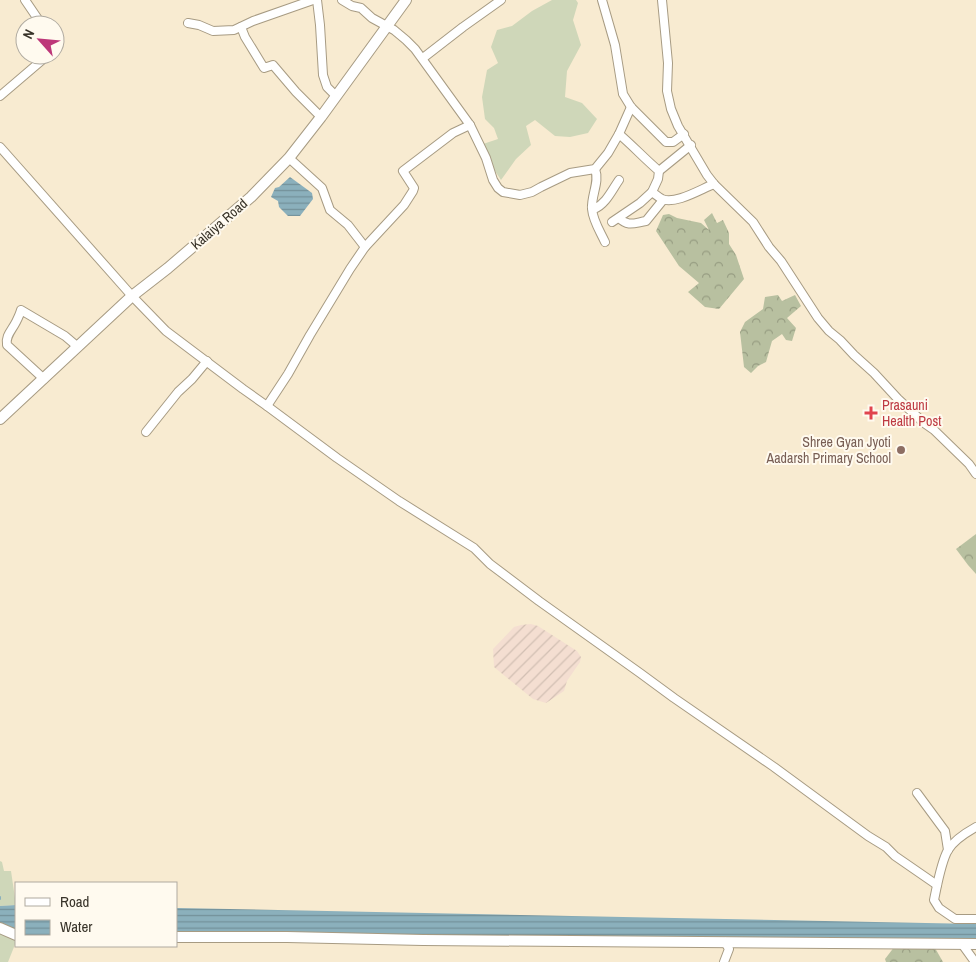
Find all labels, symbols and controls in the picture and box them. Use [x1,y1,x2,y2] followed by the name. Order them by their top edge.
[15,15,65,65] north arrow
[19,26,38,42] text: N
[187,195,251,253] street label: Kalaiya Road
[882,396,941,430] place label: Prasauni Health Post
[864,406,878,420] marker: Prasauni Health Post
[766,433,891,467] place label: Shree Gyan Jyoti Aadarsh Primary School
[895,444,907,456] marker: Shree Gyan Jyoti Aadarsh Primary School
[15,882,178,947] legend
[60,891,89,912] text: Road
[60,916,92,937] text: Water

